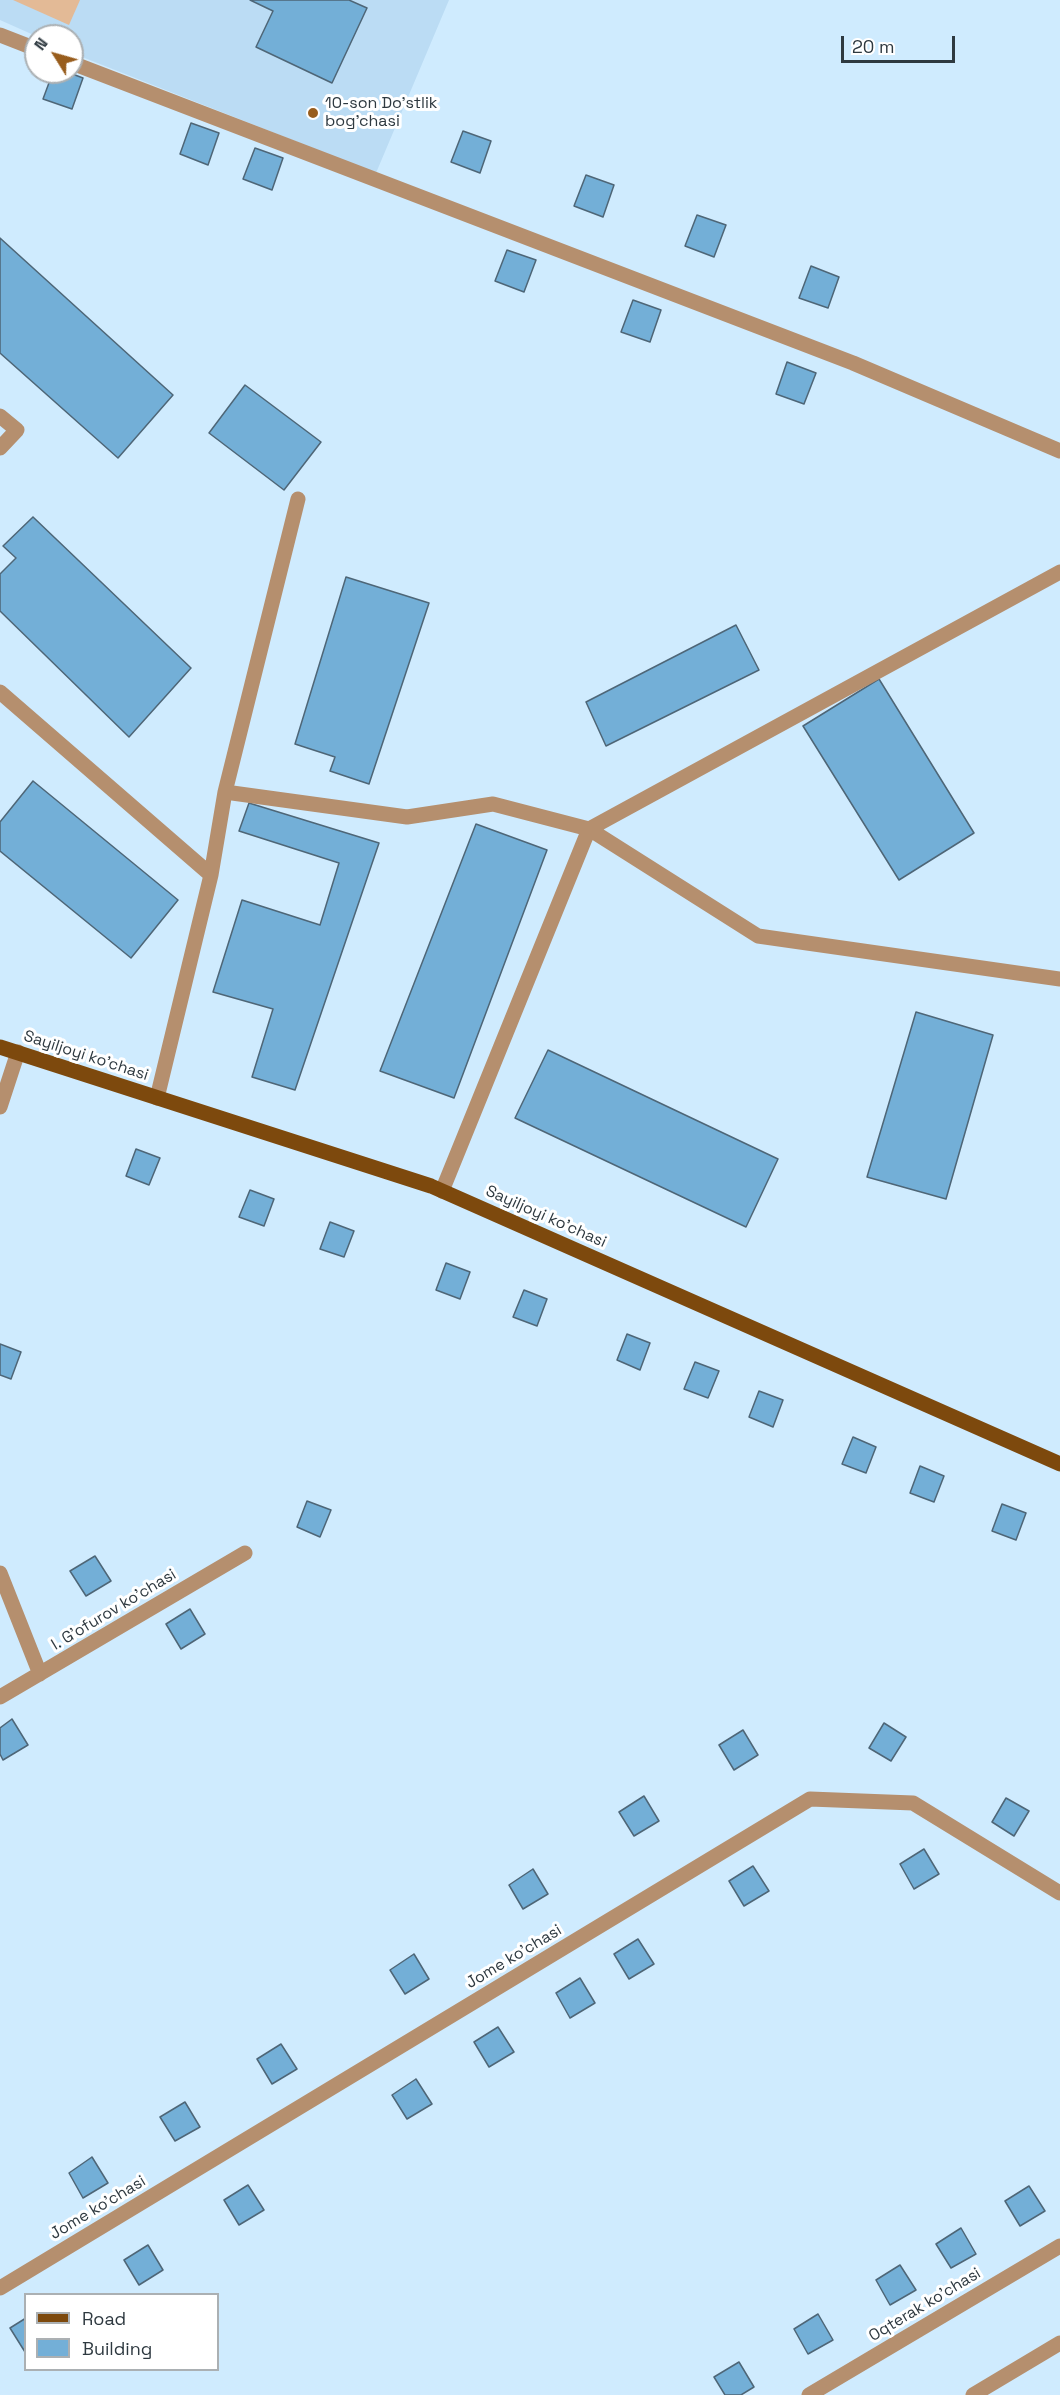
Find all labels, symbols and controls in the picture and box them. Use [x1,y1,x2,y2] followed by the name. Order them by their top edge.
[24,24,84,84] north arrow
[844,24,958,62] scale bar
[29,33,52,55] text: N
[852,35,895,58] text: 20 m
[325,94,437,132] place label: 10-son Do'stlik bog'chasi
[306,106,320,120] marker: 10-son Do'stlik bog'chasi
[21,1027,151,1085] street label: Sayiljoyi ko'chasi
[483,1182,609,1252] street label: Sayiljoyi ko'chasi
[48,1565,180,1655] street label: I. G'ofurov ko'chasi
[463,1921,565,1993] street label: Jome ko'chasi
[47,2172,149,2244] street label: Jome ko'chasi
[866,2264,984,2346] street label: Oqterak ko'chasi
[24,2293,219,2371] legend
[82,2307,126,2330] text: Road
[82,2337,152,2360] text: Building

